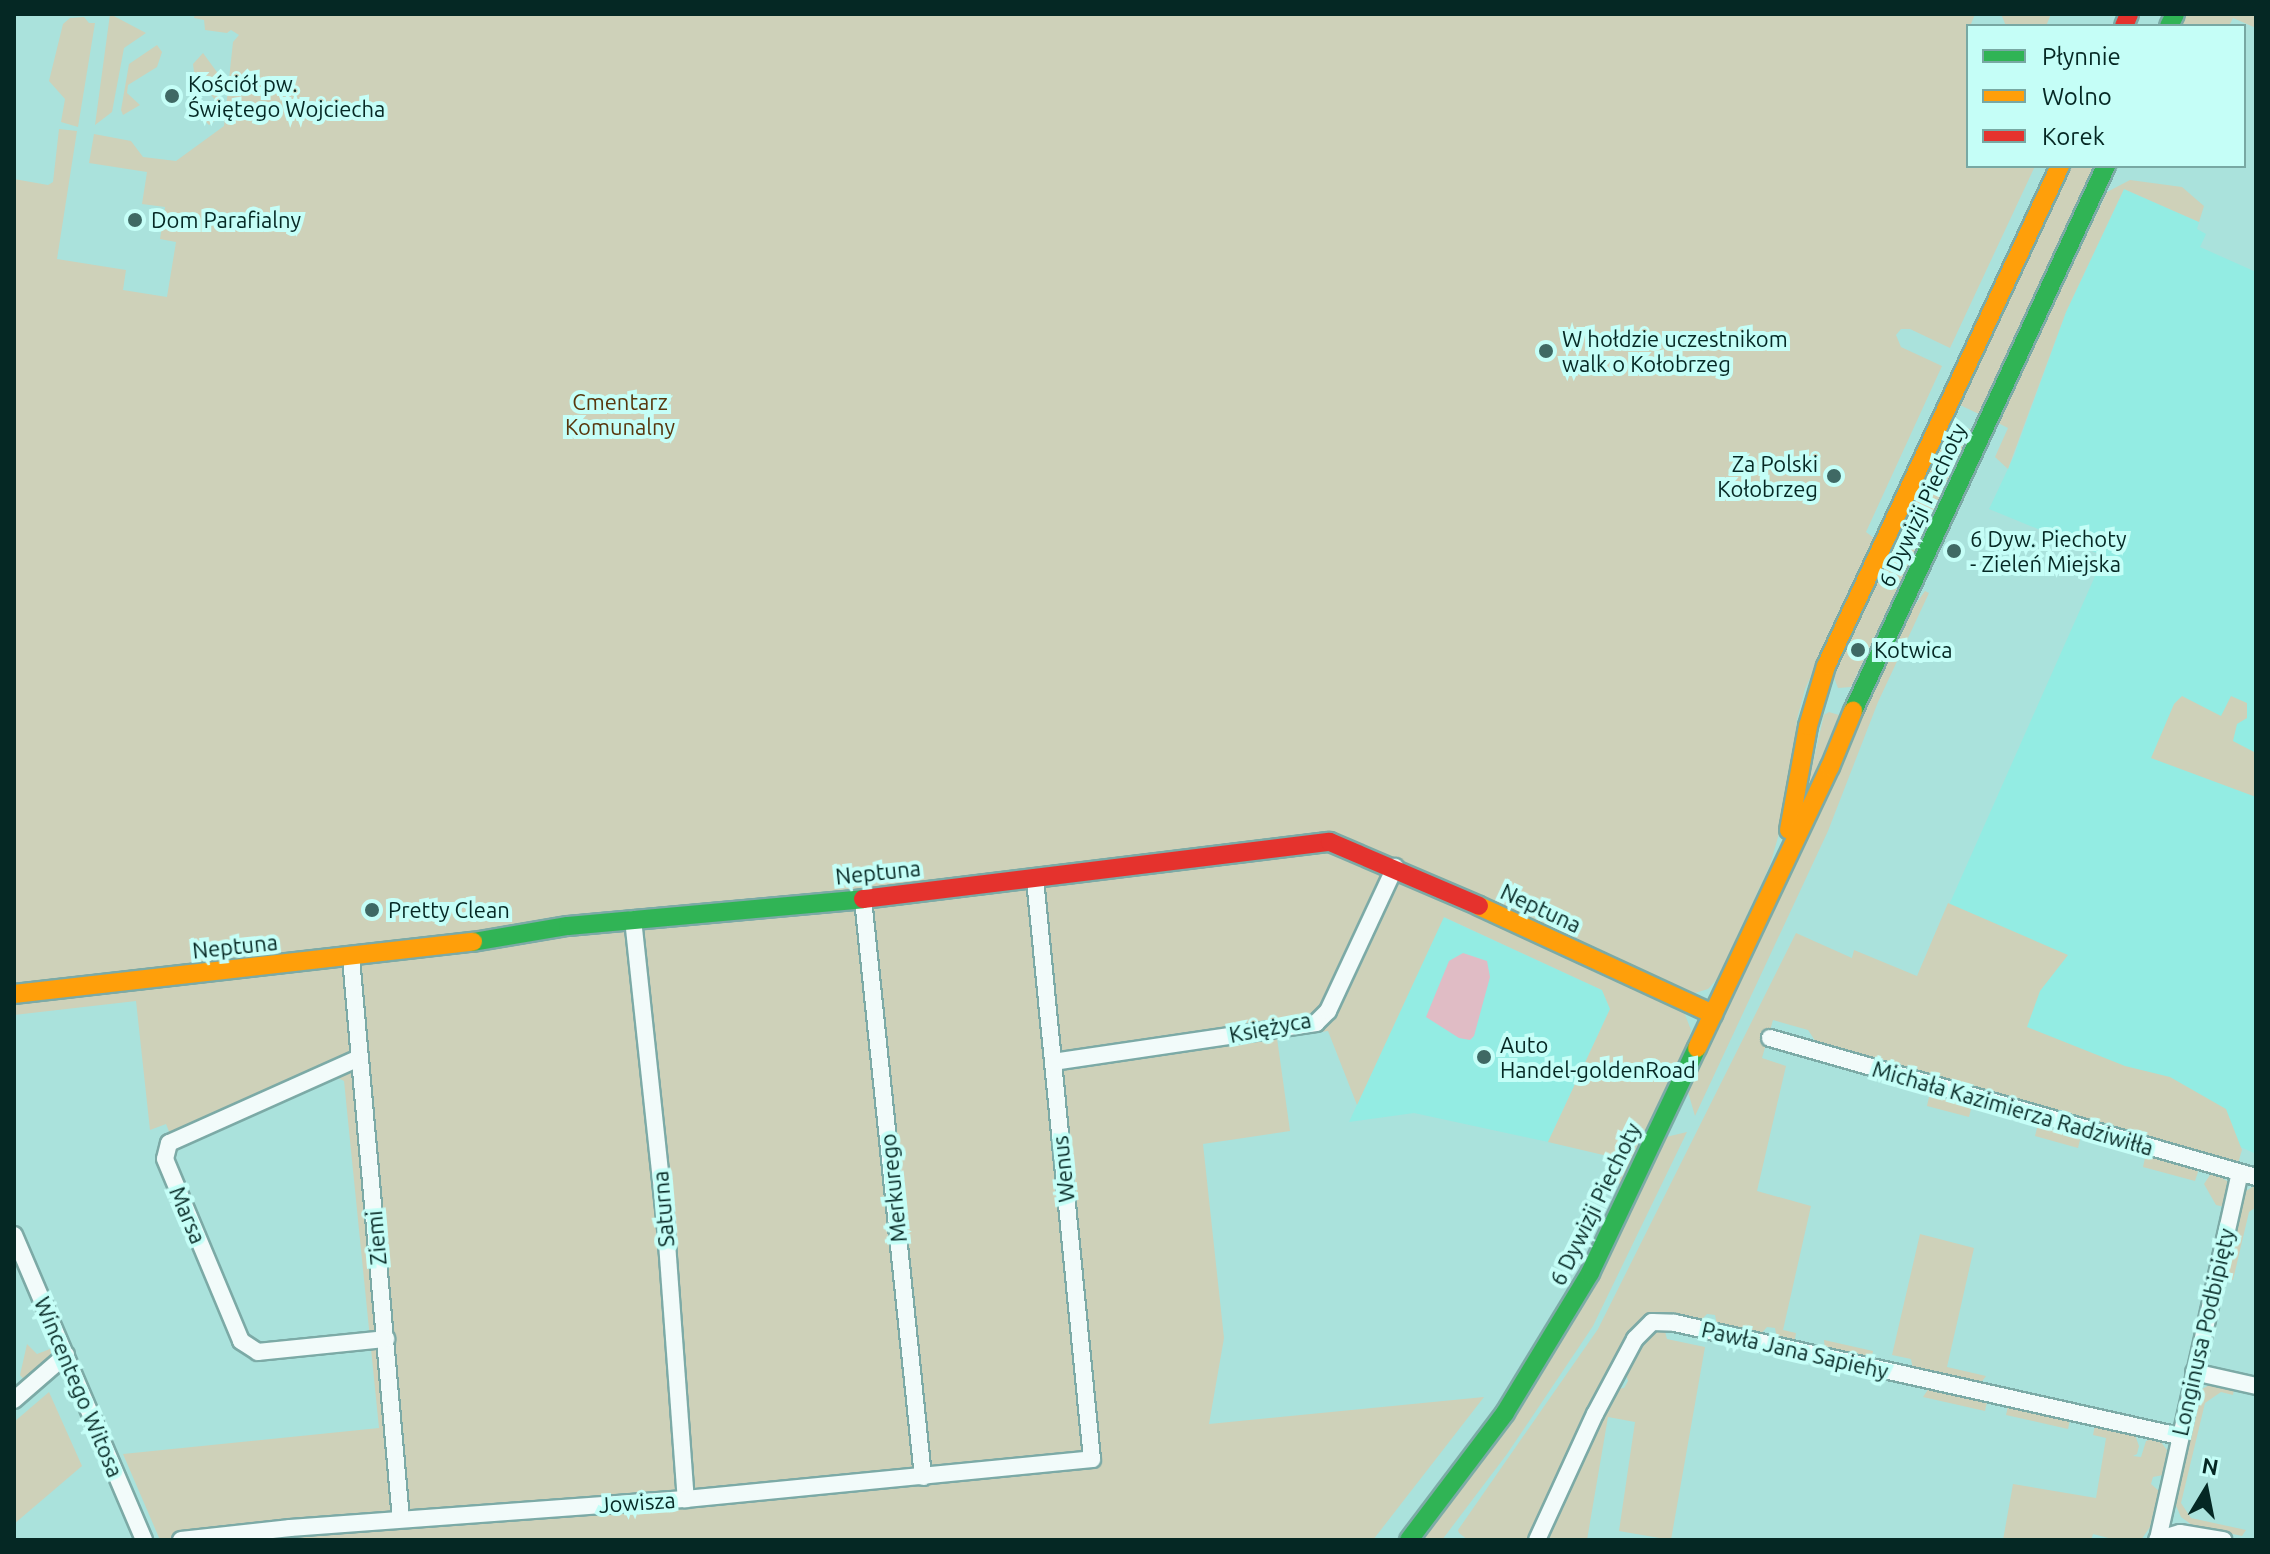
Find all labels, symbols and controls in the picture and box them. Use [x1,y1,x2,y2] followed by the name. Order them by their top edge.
[1966,24,2246,168] legend
[2042,43,2121,70] text: Płynnie
[188,70,385,122] place label: Kościół pw. Świętego Wojciecha
[2042,83,2112,110] text: Wolno
[163,87,181,105] marker: Kościół pw. Świętego Wojciecha
[2042,123,2105,150] text: Korek
[151,207,301,233] place label: Dom Parafialny
[126,211,144,229] marker: Dom Parafialny
[1562,325,1788,376] place label: W hołdzie uczestnikom walk o Kołobrzeg
[1537,342,1555,360] marker: W hołdzie uczestnikom walk o Kołobrzeg
[565,388,675,440] park label: Cmentarz Komunalny
[1872,419,1972,591] street label: 6 Dywizji Piechoty
[1717,450,1818,502] place label: Za Polski Kołobrzeg
[1825,467,1843,485] marker: Za Polski Kołobrzeg
[1970,525,2126,576] place label: 6 Dyw. Piechoty - Zieleń Miejska
[1945,542,1963,560] marker: 6 Dyw. Piechoty - Zieleń Miejska
[1874,637,1953,663] place label: Kotwica
[1849,641,1867,659] marker: Kotwica
[834,854,922,890] street label: Neptuna
[1497,878,1585,938] street label: Neptuna
[388,897,510,923] place label: Pretty Clean
[363,901,381,919] marker: Pretty Clean
[191,928,279,964] street label: Neptuna
[1227,1006,1313,1048] street label: Księżyca
[1500,1031,1696,1082] place label: Auto Handel-goldenRoad
[1475,1048,1493,1066] marker: Auto Handel-goldenRoad
[1869,1055,2157,1161] street label: Michała Kazimierza Radziwiłła
[1544,1118,1646,1290] street label: 6 Dywizji Piechoty
[874,1132,912,1244] street label: Merkurego
[1046,1134,1080,1204] street label: Wenus
[647,1170,679,1248] street label: Saturna
[164,1182,212,1248] street label: Marsa
[360,1210,392,1266] street label: Ziemi
[2166,1226,2240,1438] street label: Longinusa Podbipięty
[29,1293,129,1481] street label: Wincentego Witosa
[1699,1316,1891,1384] street label: Pawła Jana Sapiehy
[2166,1450,2246,1530] north arrow
[2200,1452,2221,1480] text: N
[598,1486,676,1518] street label: Jowisza

